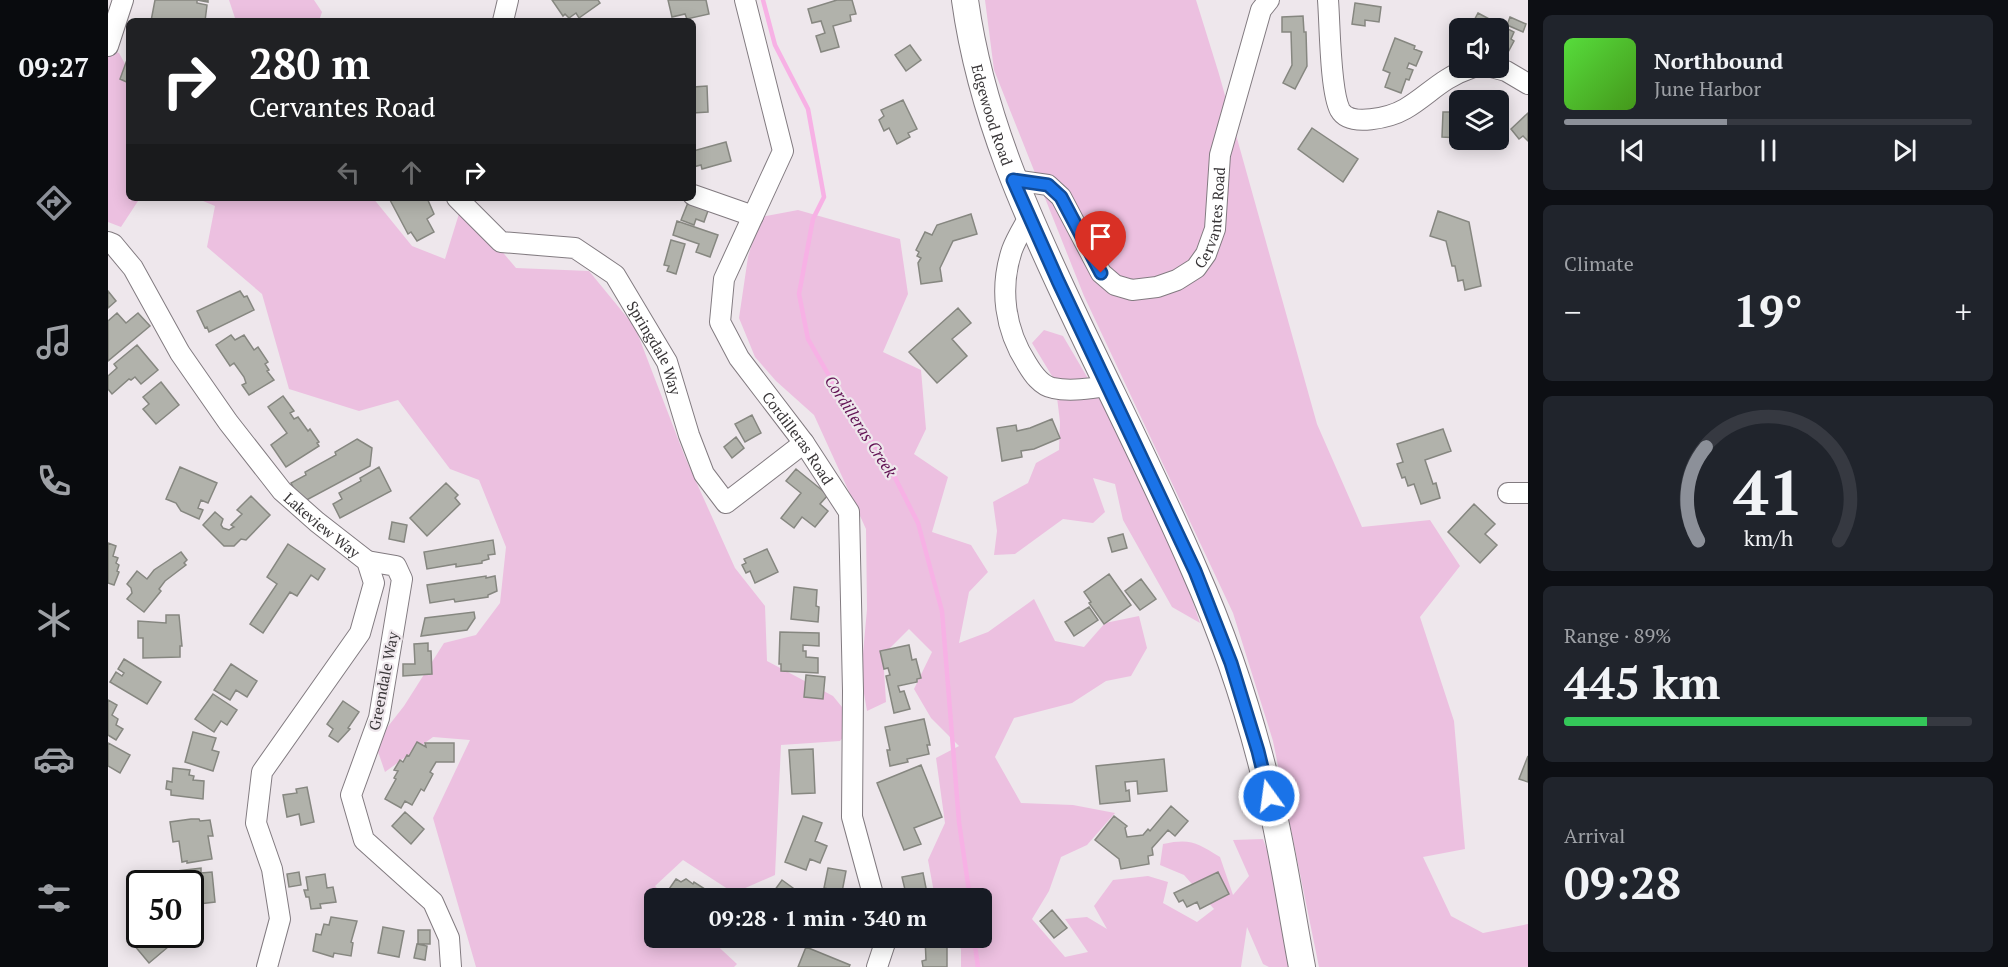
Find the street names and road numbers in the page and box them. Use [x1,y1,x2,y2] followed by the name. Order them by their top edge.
[967,62,1018,168] street label: Edgewood Road
[1189,166,1229,272] street label: Cervantes Road
[623,297,686,398] street label: Springdale Way
[758,387,838,488] street label: Cordilleras Road
[280,488,365,562] street label: Lakeview Way
[364,630,402,732] street label: Greendale Way

